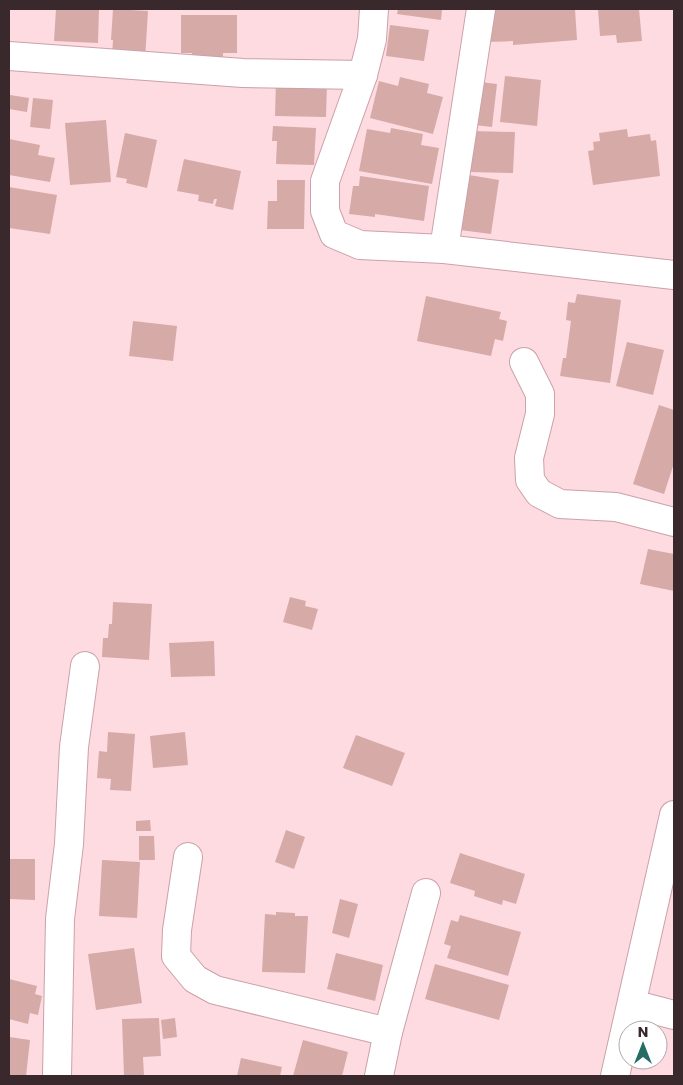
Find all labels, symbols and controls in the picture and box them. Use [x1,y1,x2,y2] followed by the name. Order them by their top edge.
[618,1020,668,1070] north arrow
[638,1022,648,1042] text: N

